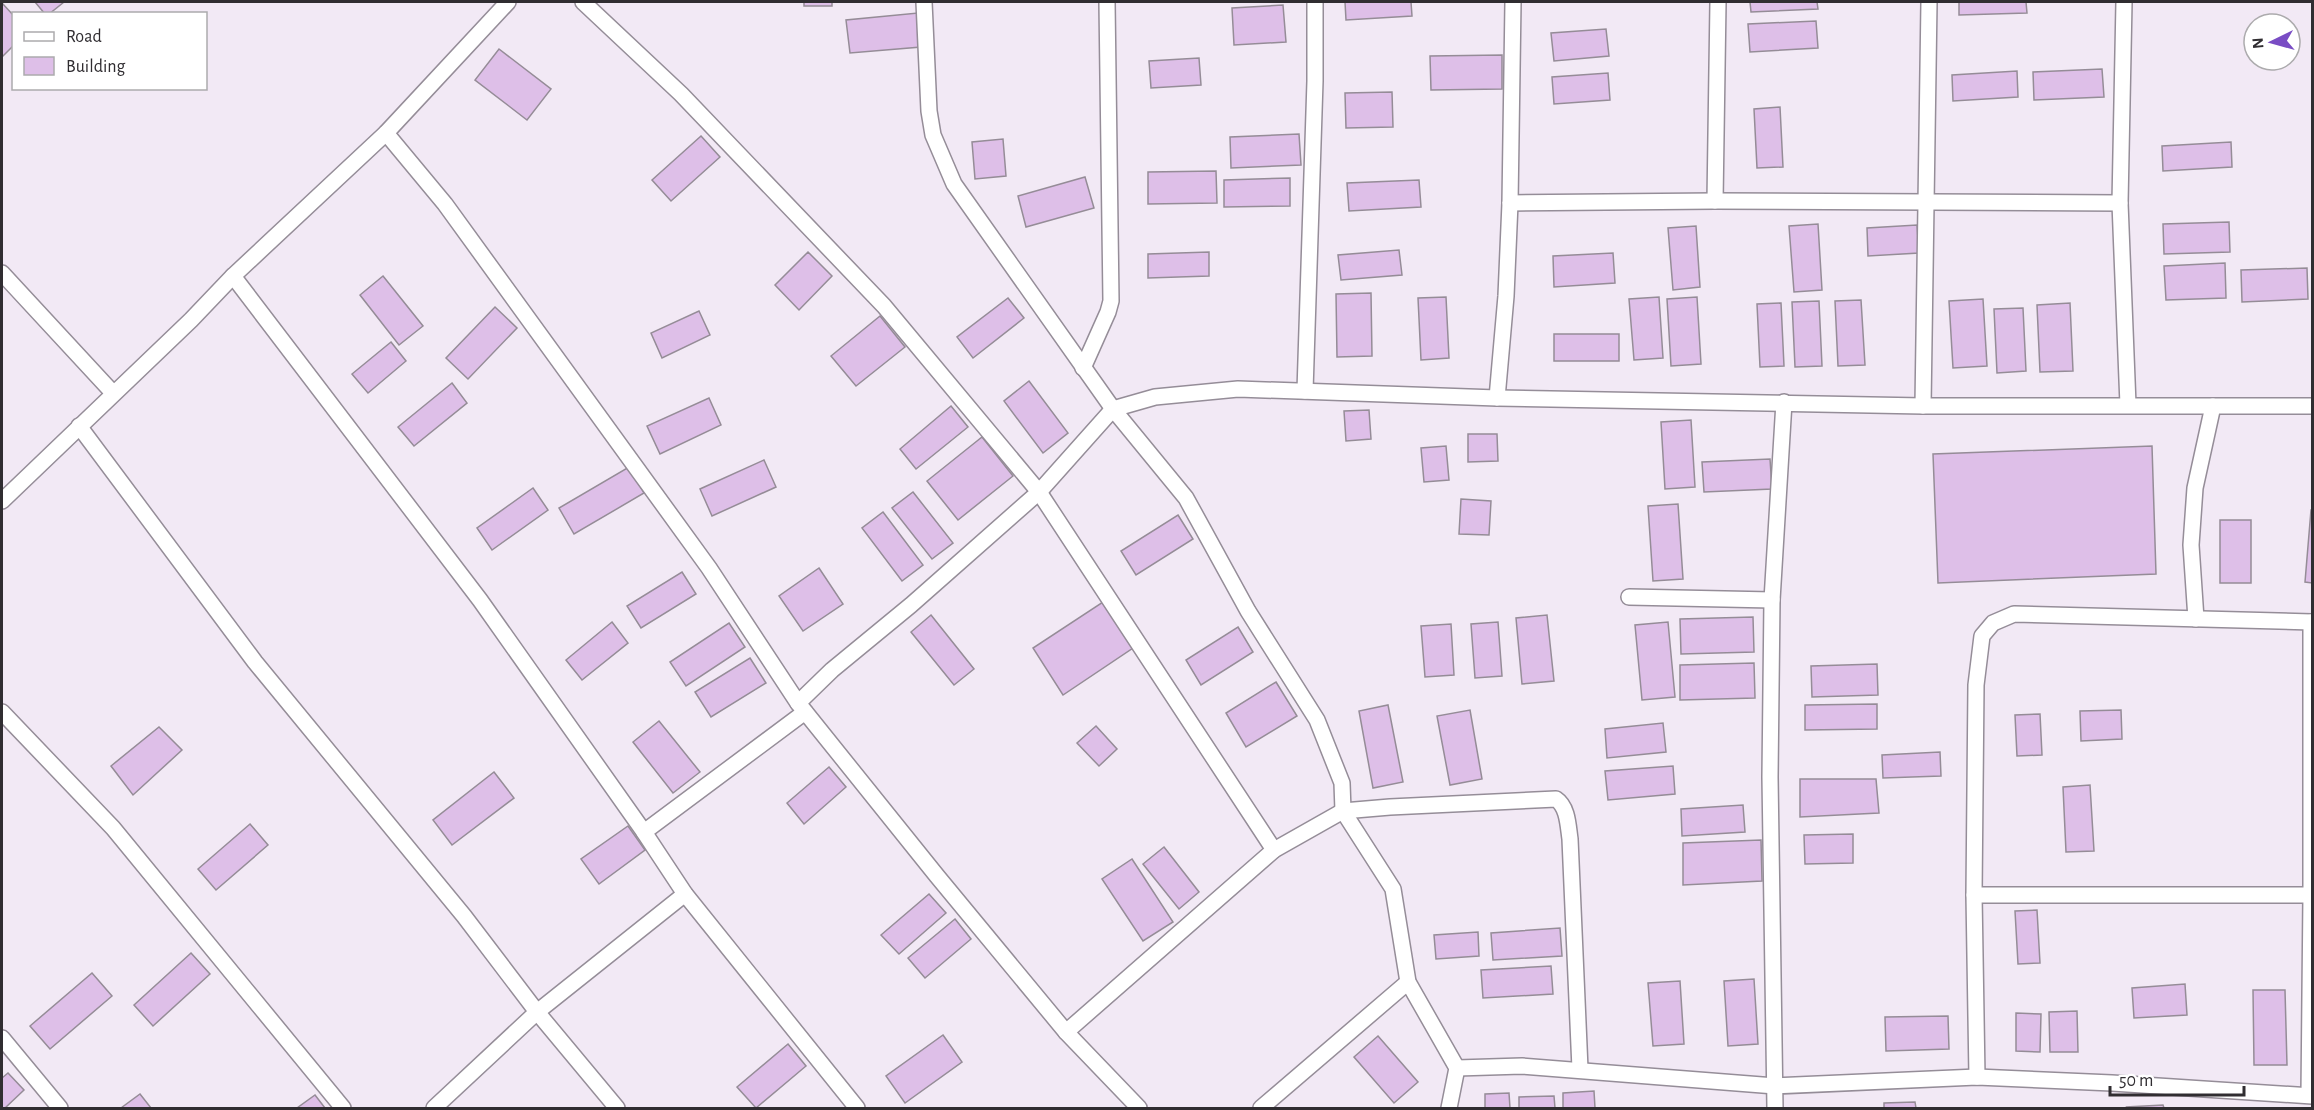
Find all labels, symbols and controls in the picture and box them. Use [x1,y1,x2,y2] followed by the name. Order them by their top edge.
[12,12,207,90] legend
[2242,12,2302,72] north arrow
[66,28,102,46] text: Road
[2250,37,2267,49] text: N
[66,58,126,76] text: Building
[2110,1059,2244,1097] scale bar
[2119,1072,2153,1090] text: 50 m

